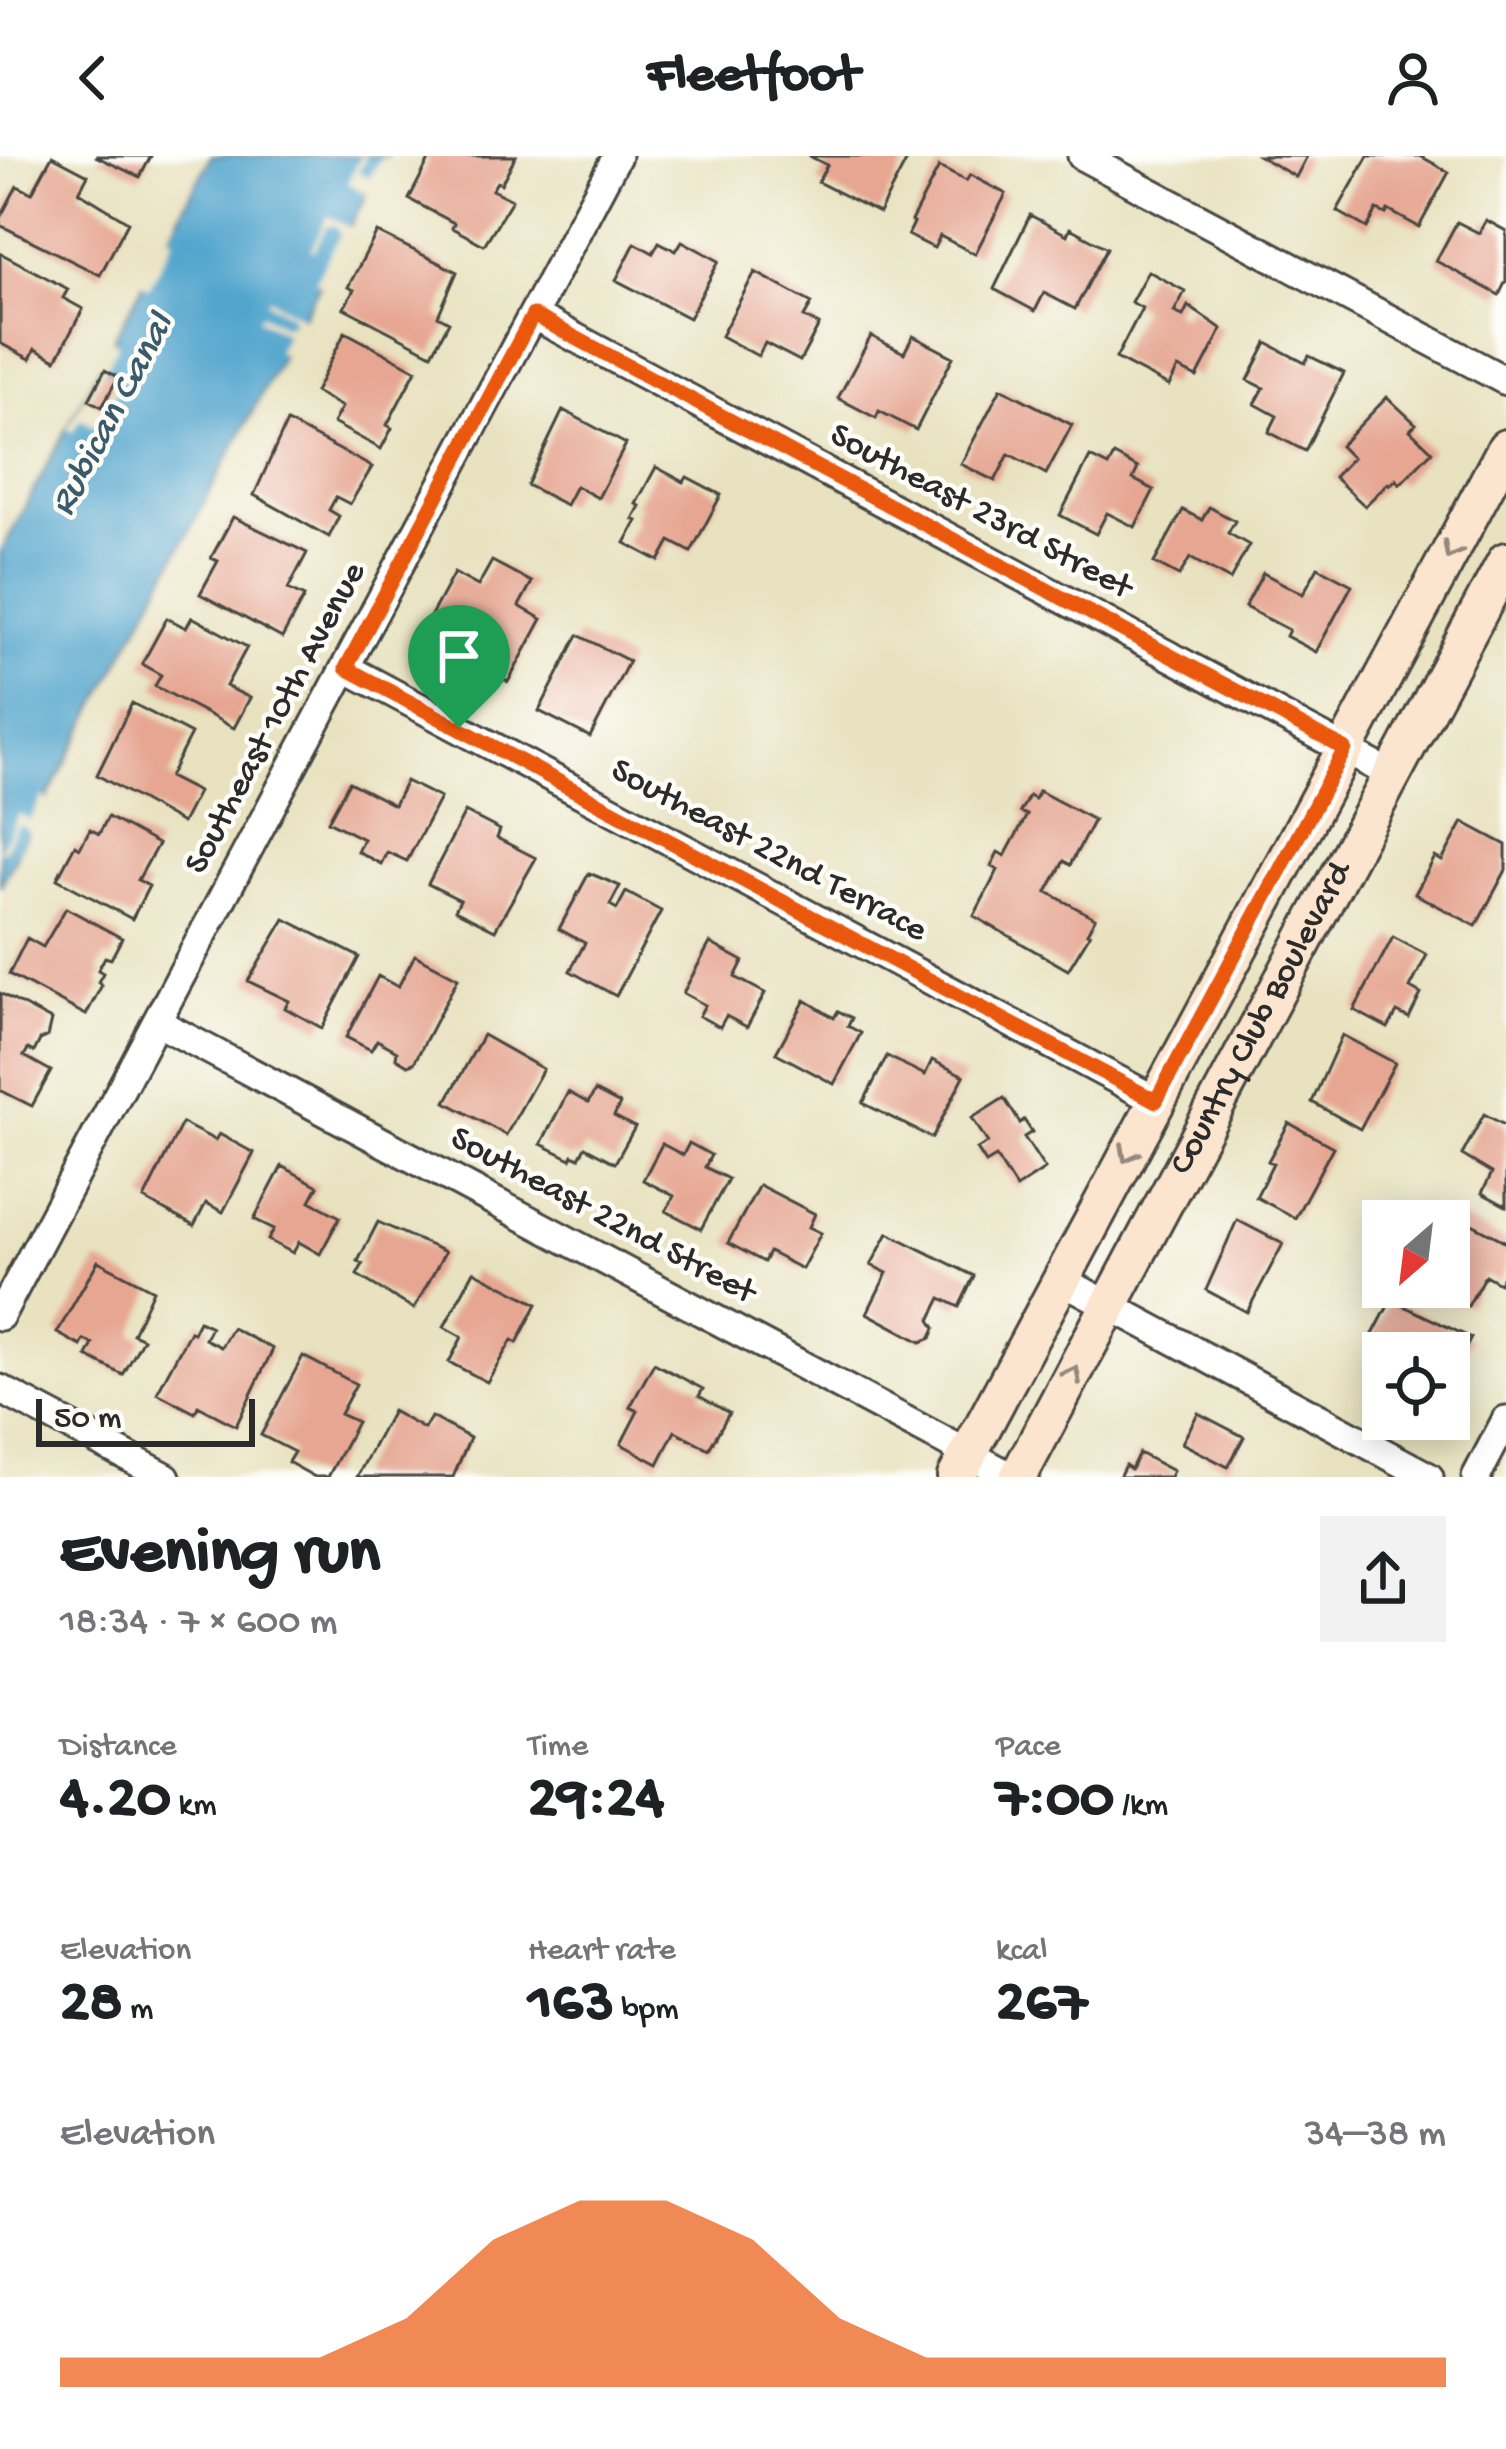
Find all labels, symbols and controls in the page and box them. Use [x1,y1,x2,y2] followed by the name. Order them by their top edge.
[60,45,126,111] icon: back
[1380,45,1446,111] icon: person
[647,46,859,110] text: Fleetfoot
[42,305,188,525] water label: Rubican Canal
[822,415,1141,612] street label: Southeast 23rd Street
[1442,538,1465,559] one-way arrow
[177,555,378,882] street label: Southeast 10th Avenue
[408,605,510,728] pin
[426,623,492,689] icon: arrive
[602,750,934,954] street label: Southeast 22nd Terrace
[1161,853,1364,1183] street label: Country Club Boulevard
[442,1118,765,1317] street label: Southeast 22nd Street
[1119,1141,1142,1162] one-way arrow
[1362,1200,1470,1308] north arrow
[1362,1200,1470,1440] map controls
[1362,1332,1470,1440] button: locate
[1059,1365,1082,1386] one-way arrow
[36,1393,255,1446] scale bar
[54,1401,121,1439] text: 50 m
[1320,1516,1446,1642] button: share
[60,1517,380,1595] text: Evening run
[60,1601,337,1647] text: 18:34 · 7 × 600 m
[60,1729,177,1767] text: Distance
[528,1729,588,1767] text: Time
[996,1729,1061,1767] text: Pace
[60,1767,171,1837] text: 4.20
[528,1767,664,1837] text: 29:24
[996,1767,1114,1837] text: 7:00
[171,1788,217,1826] text: km
[1114,1788,1168,1826] text: /km
[60,1933,191,1971] text: Elevation
[528,1933,676,1971] text: Heart rate
[996,1933,1048,1971] text: kcal
[60,1971,122,2041] text: 28
[528,1971,614,2041] text: 163
[996,1971,1087,2041] text: 267
[122,1992,154,2030] text: m
[614,1992,679,2030] text: bpm
[60,2113,215,2159] text: Elevation
[1305,2113,1446,2159] text: 34–38 m

